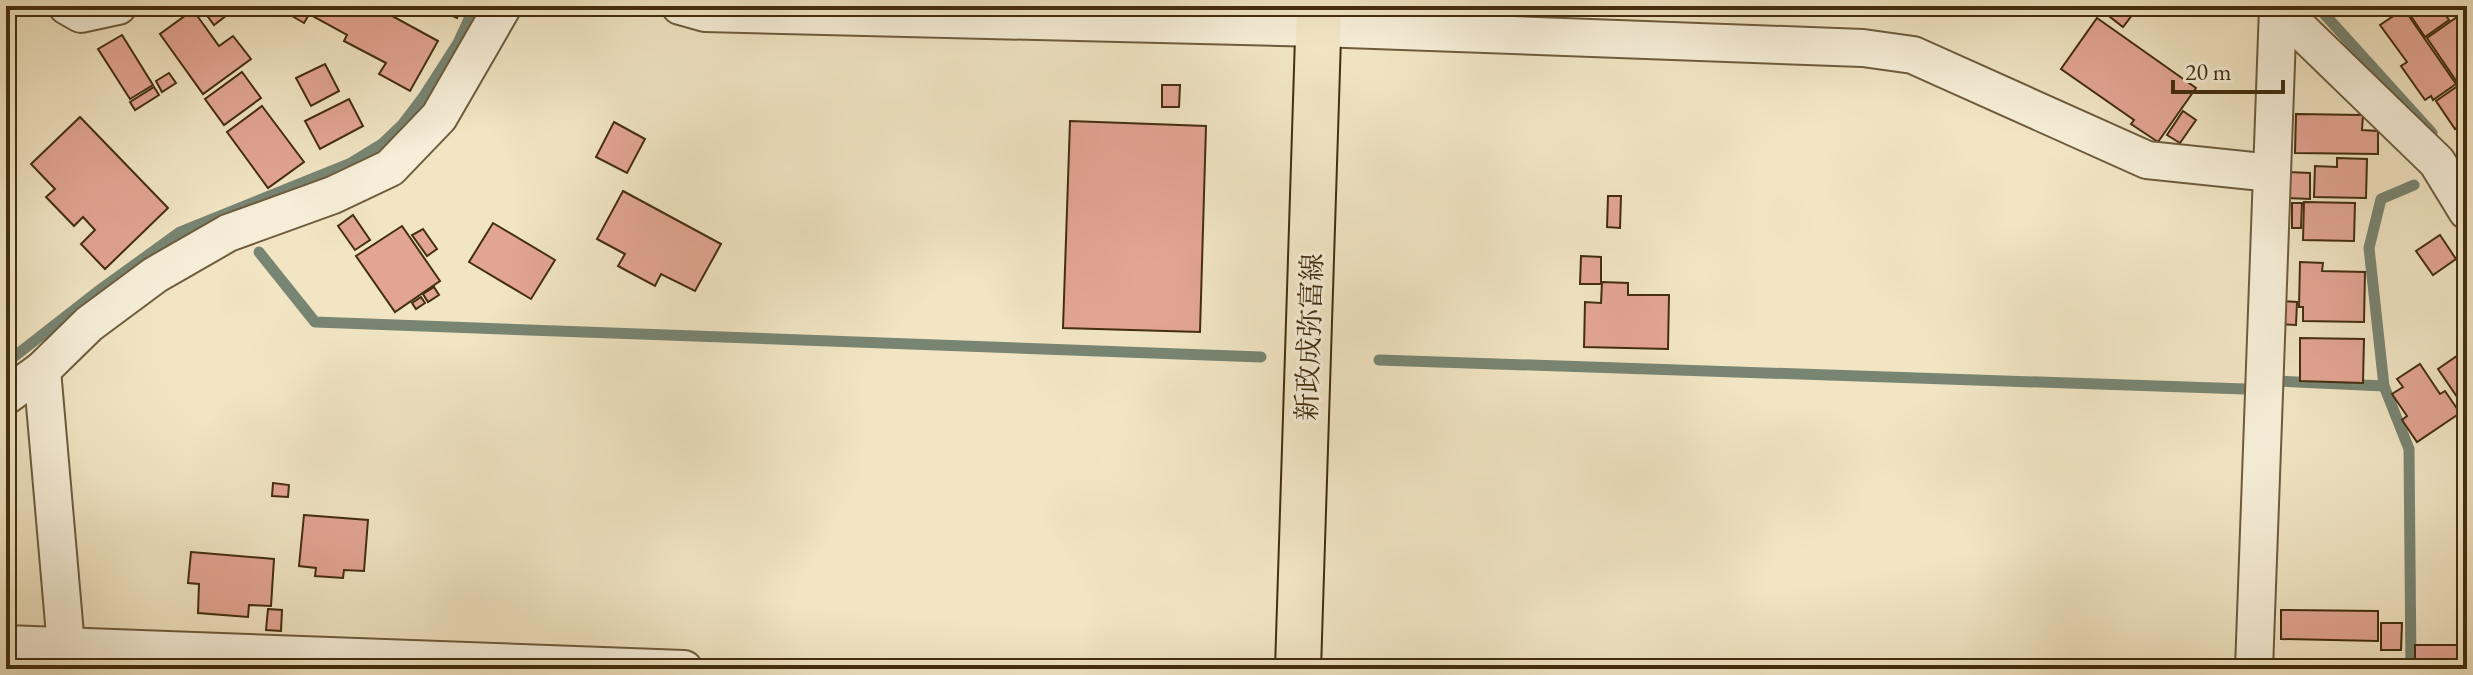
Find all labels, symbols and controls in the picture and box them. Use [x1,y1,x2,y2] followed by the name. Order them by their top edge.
[2173,44,2283,94] scale bar
[2185,56,2232,87] text: 20 m
[1288,252,1330,422] street label: 新政成弥富線

